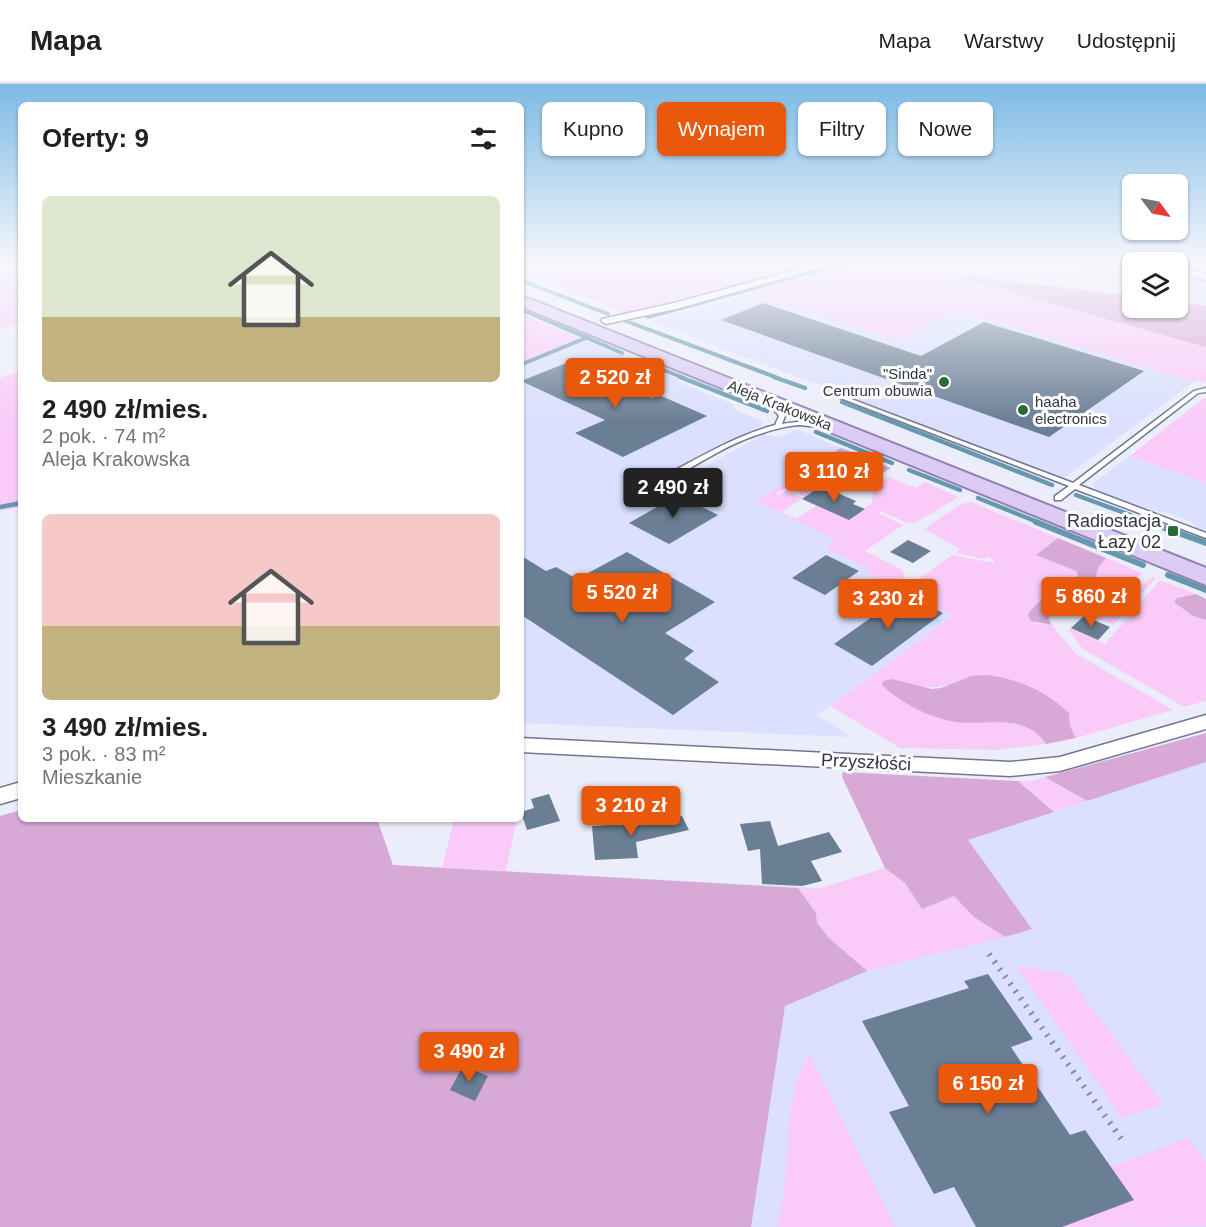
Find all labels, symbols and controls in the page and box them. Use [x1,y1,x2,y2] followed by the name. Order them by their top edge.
[30,25,102,56] text: Mapa
[879,29,931,52] text: Mapa
[964,29,1044,52] text: Warstwy
[1077,29,1176,52] text: Udostępnij
[542,102,645,156] chip: Kupno
[657,102,786,156] chip: Wynajem
[798,102,886,156] chip: Filtry
[898,102,993,156] chip: Nowe
[467,122,500,155] icon: filters
[42,123,149,153] text: Oferty: 9
[1122,174,1188,240] north arrow
[1122,174,1188,318] map controls
[217,235,325,343] icon: home
[1122,252,1188,318] button: layers
[553,358,677,409] pin: 2 520 zł
[823,365,933,399] place label: "Sinda" Centrum obuwia
[579,366,651,388] text: 2 520 zł
[937,375,951,389] marker: "Sinda" Centrum obuwia
[725,376,835,434] street label: Aleja Krakowska
[1035,393,1107,427] place label: haaha electronics
[42,394,208,424] text: 2 490 zł/mies.
[1016,403,1030,417] marker: haaha electronics
[42,425,165,447] text: 2 pok. · 74 m²
[42,448,190,470] text: Aleja Krakowska
[772,452,896,503] pin: 3 110 zł
[799,460,869,482] text: 3 110 zł
[611,468,735,519] pin: 2 490 zł
[637,476,709,498] text: 2 490 zł
[1067,511,1162,552] place label: Radiostacja Łazy 02
[1166,524,1180,538] marker: Radiostacja Łazy 02
[217,553,325,661] icon: home
[560,573,684,624] pin: 5 520 zł
[1029,577,1153,628] pin: 5 860 zł
[826,579,950,630] pin: 3 230 zł
[586,581,658,603] text: 5 520 zł
[1055,585,1127,607] text: 5 860 zł
[852,587,924,609] text: 3 230 zł
[42,712,208,742] text: 3 490 zł/mies.
[42,743,165,765] text: 3 pok. · 83 m²
[821,750,911,774] street label: Przyszłości
[42,766,142,788] text: Mieszkanie
[569,786,693,837] pin: 3 210 zł
[595,794,667,816] text: 3 210 zł
[407,1032,531,1083] pin: 3 490 zł
[433,1040,505,1062] text: 3 490 zł
[926,1064,1050,1115] pin: 6 150 zł
[952,1072,1024,1094] text: 6 150 zł

